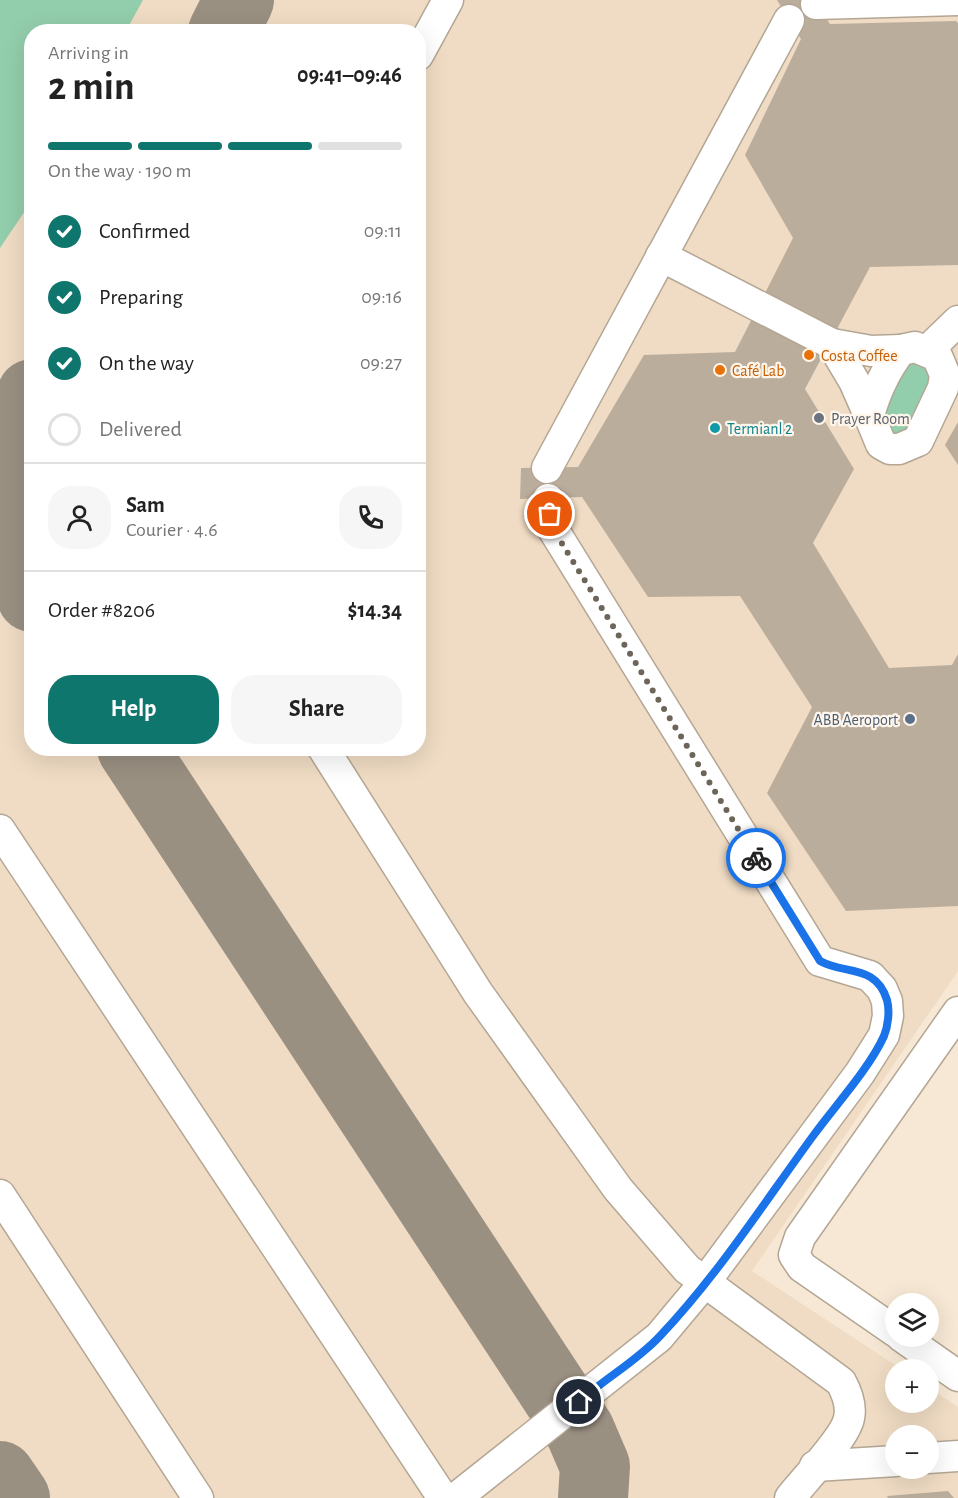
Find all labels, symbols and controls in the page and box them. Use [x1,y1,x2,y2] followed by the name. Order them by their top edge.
[48,43,129,63] text: Arriving in
[297,64,402,86] text: 09:41–09:46
[48,68,135,107] text: 2 min
[48,161,192,181] text: On the way · 190 m
[48,215,81,248] icon: check
[99,220,190,242] text: Confirmed
[364,221,402,241] text: 09:11
[48,281,81,314] icon: check
[99,286,183,308] text: Preparing
[361,287,402,307] text: 09:16
[48,347,81,380] icon: check
[802,348,816,362] marker: Costa Coffee
[821,348,898,364] place label: Costa Coffee
[99,352,194,374] text: On the way
[360,353,402,373] text: 09:27
[713,363,727,377] marker: Café Lab
[732,363,784,379] place label: Café Lab
[812,411,826,425] marker: Prayer Room
[831,411,910,428] place label: Prayer Room
[99,418,182,440] text: Delivered
[708,421,722,435] marker: Termianl 2
[727,421,792,437] place label: Termianl 2
[48,486,111,549] button: person
[339,486,402,549] button: phone
[524,488,575,539] pin
[126,494,165,516] text: Sam
[533,497,566,530] icon: bag
[126,520,218,540] text: Courier · 4.6
[48,599,155,621] text: Order #8206
[348,599,402,621] text: $14.34
[48,675,219,744] button: Help
[231,675,402,744] button: Share
[813,712,898,728] place label: ABB Aeroport
[903,712,917,726] marker: ABB Aeroport
[726,828,786,888] courier
[740,842,773,875] icon: bike
[885,1293,939,1479] map controls
[885,1293,939,1347] button: layers
[885,1359,939,1413] button: +
[553,1376,604,1427] pin
[562,1385,595,1418] icon: home
[885,1425,939,1479] button: −

